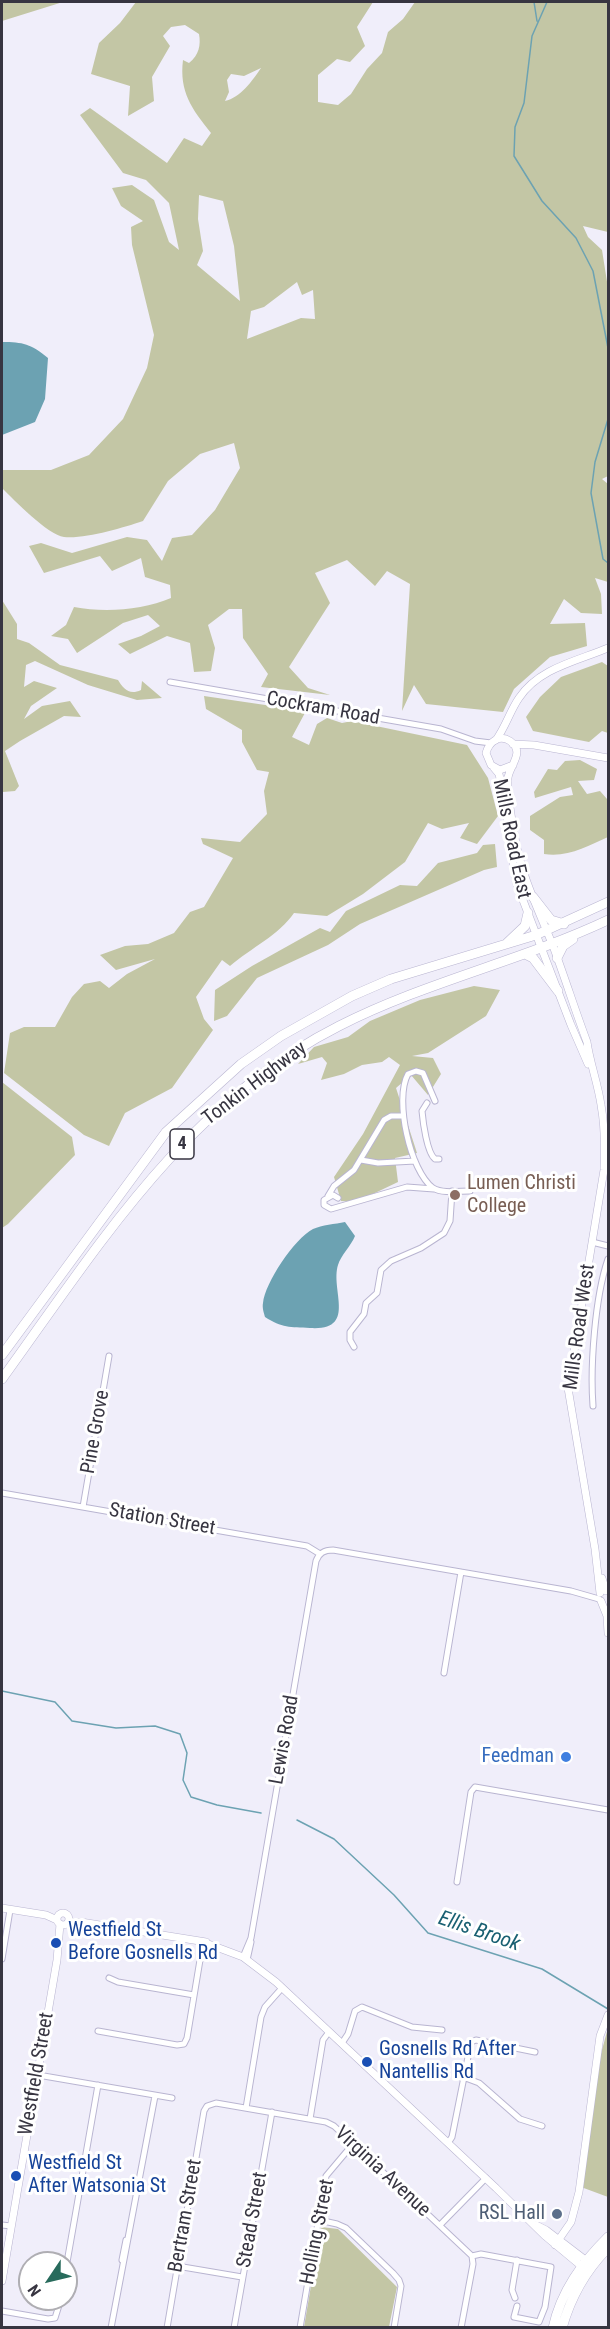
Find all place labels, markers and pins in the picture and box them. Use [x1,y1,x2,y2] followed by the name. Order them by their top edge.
[467,1172,576,1219] place label: Lumen Christi College
[448,1188,462,1202] marker: Lumen Christi College
[482,1745,554,1769] place label: Feedman
[559,1750,573,1764] marker: Feedman
[68,1919,218,1966] place label: Westfield St Before Gosnells Rd
[49,1936,63,1950] marker: Westfield St Before Gosnells Rd
[379,2038,516,2085] place label: Gosnells Rd After Nantellis Rd
[360,2055,374,2069] marker: Gosnells Rd After Nantellis Rd
[28,2152,166,2199] place label: Westfield St After Watsonia St
[9,2169,23,2183] marker: Westfield St After Watsonia St
[479,2202,545,2226] place label: RSL Hall
[550,2207,564,2221] marker: RSL Hall

